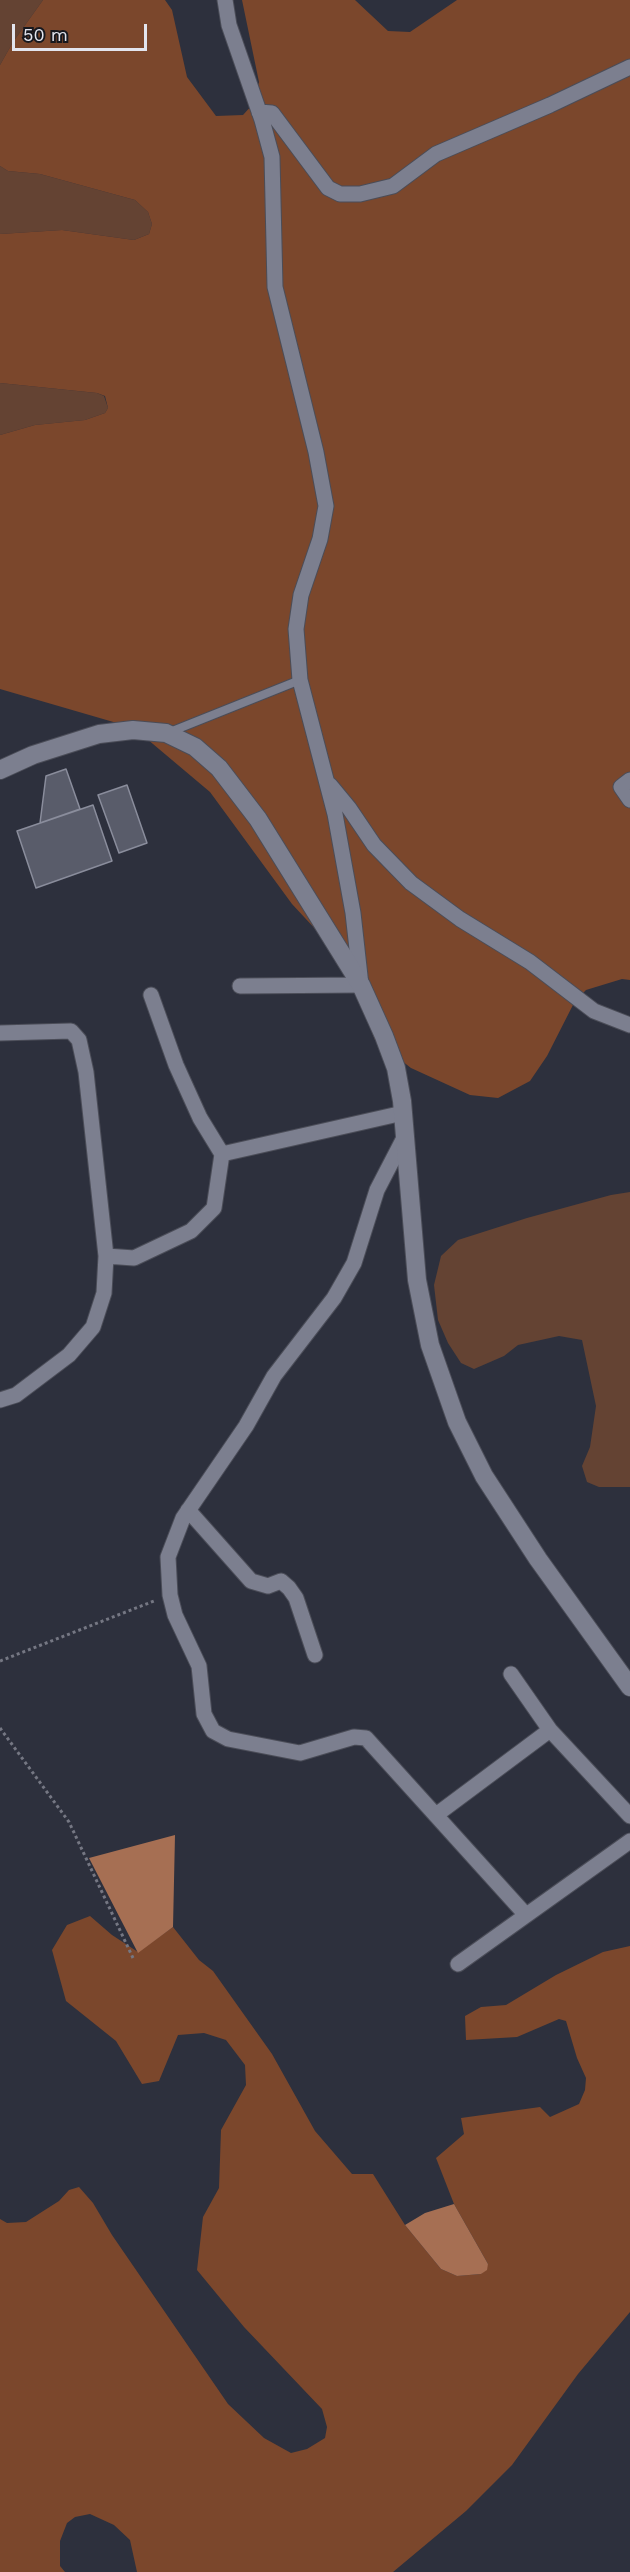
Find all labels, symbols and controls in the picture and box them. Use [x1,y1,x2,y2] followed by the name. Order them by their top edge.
[15,12,150,50] scale bar
[23,24,68,45] text: 50 m

